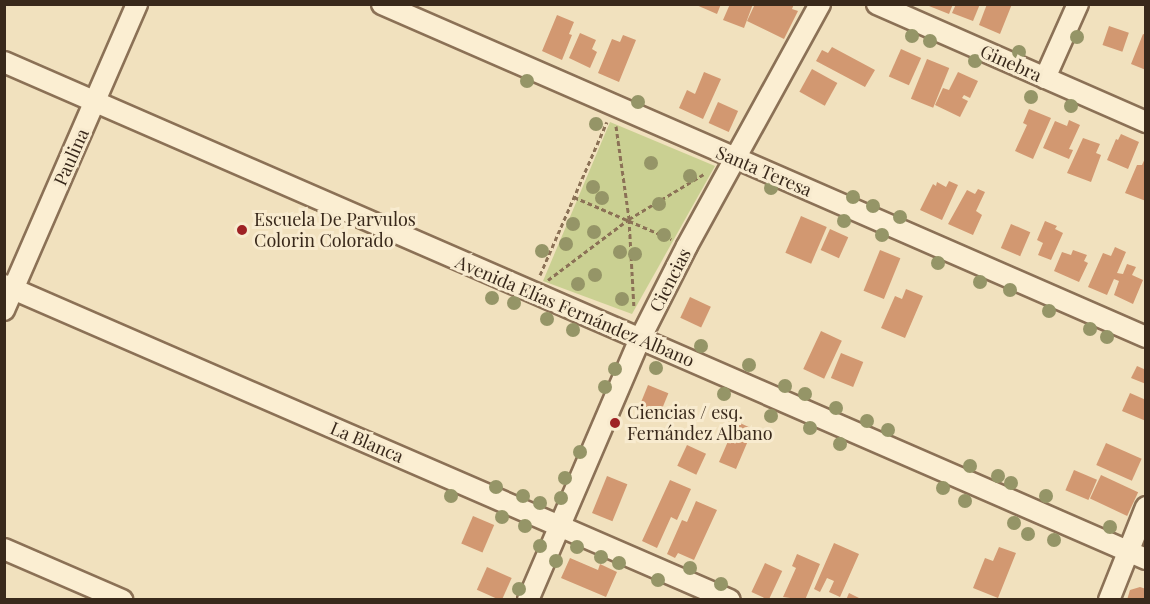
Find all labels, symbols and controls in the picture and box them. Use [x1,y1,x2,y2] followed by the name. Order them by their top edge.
[977,40,1045,86] street label: Ginebra
[49,125,93,189] street label: Paulina
[713,141,815,201] street label: Santa Teresa
[254,209,416,252] place label: Escuela De Parvulos Colorin Colorado
[235,223,249,237] marker: Escuela De Parvulos Colorin Colorado
[645,245,695,315] street label: Ciencias
[452,251,698,371] street label: Avenida Elías Fernández Albano
[627,402,773,444] place label: Ciencias / esq. Fernández Albano
[608,416,622,430] marker: Ciencias / esq. Fernández Albano
[327,417,407,467] street label: La Blanca

